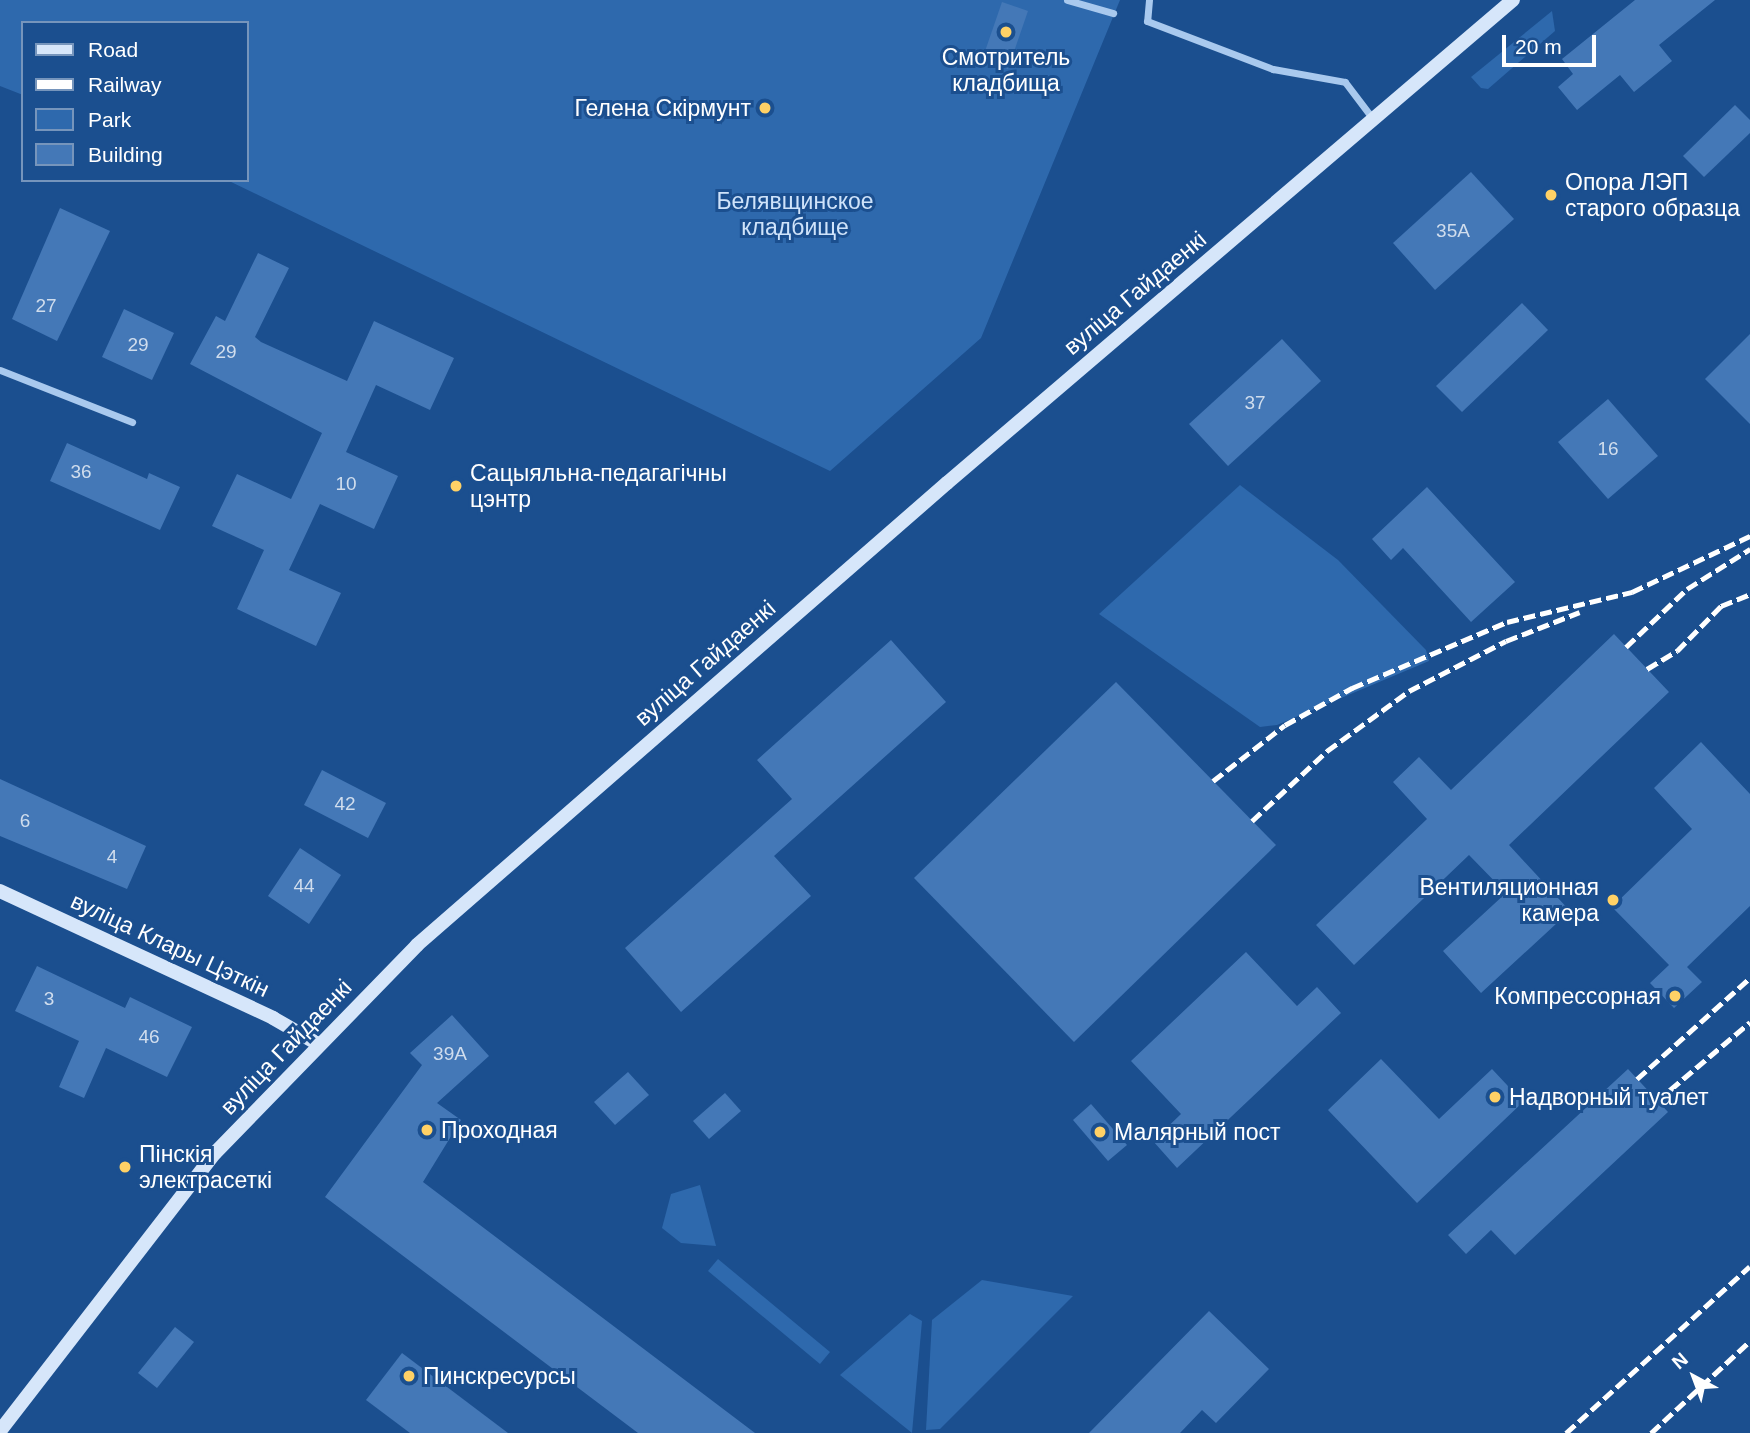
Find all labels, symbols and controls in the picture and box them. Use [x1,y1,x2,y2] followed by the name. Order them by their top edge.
[21,21,248,182] legend
[1505,21,1600,65] scale bar
[998,24,1014,40] marker: Смотритель кладбища
[1515,35,1562,58] text: 20 m
[88,38,138,61] text: Road
[942,43,1070,97] place label: Смотритель кладбища
[88,73,162,96] text: Railway
[575,94,751,122] place label: Гелена Скірмунт
[757,100,773,116] marker: Гелена Скірмунт
[88,108,131,131] text: Park
[88,143,163,166] text: Building
[1565,168,1740,222] place label: Опора ЛЭП старого образца
[716,187,874,241] park label: Белявщинское кладбище
[1543,187,1559,203] marker: Опора ЛЭП старого образца
[1436,220,1470,242] house number: 35А
[1058,225,1212,361] street label: вуліца Гайдаенкі
[35,295,57,317] house number: 27
[127,334,149,356] house number: 29
[215,341,237,363] house number: 29
[1244,392,1266,414] house number: 37
[1597,438,1619,460] house number: 16
[470,459,727,513] place label: Сацыяльна-педагагічны цэнтр
[70,461,92,483] house number: 36
[335,473,357,495] house number: 10
[448,478,464,494] marker: Сацыяльна-педагагічны цэнтр
[629,594,781,732] street label: вуліца Гайдаенкі
[334,793,356,815] house number: 42
[20,810,30,832] house number: 6
[107,846,117,868] house number: 4
[1419,873,1599,927] place label: Вентиляционная камера
[293,875,315,897] house number: 44
[66,887,274,1003] street label: вуліца Клары Цэткін
[1605,892,1621,908] marker: Вентиляционная камера
[215,974,357,1120] street label: вуліца Гайдаенкі
[1494,982,1661,1010] place label: Компрессорная
[44,988,54,1010] house number: 3
[1667,988,1683,1004] marker: Компрессорная
[138,1026,160,1048] house number: 46
[433,1043,467,1065] house number: 39А
[1509,1083,1709,1111] place label: Надворный туалет
[1487,1089,1503,1105] marker: Надворный туалет
[441,1116,558,1144] place label: Проходная
[1114,1118,1281,1146] place label: Малярный пост
[419,1122,435,1138] marker: Проходная
[1092,1124,1108,1140] marker: Малярный пост
[139,1140,272,1194] place label: Пінскія электрасеткі
[117,1159,133,1175] marker: Пінскія электрасеткі
[1659,1342,1729,1412] north arrow
[1668,1348,1692,1373] text: N
[423,1362,576,1390] place label: Пинскресурсы
[401,1368,417,1384] marker: Пинскресурсы

